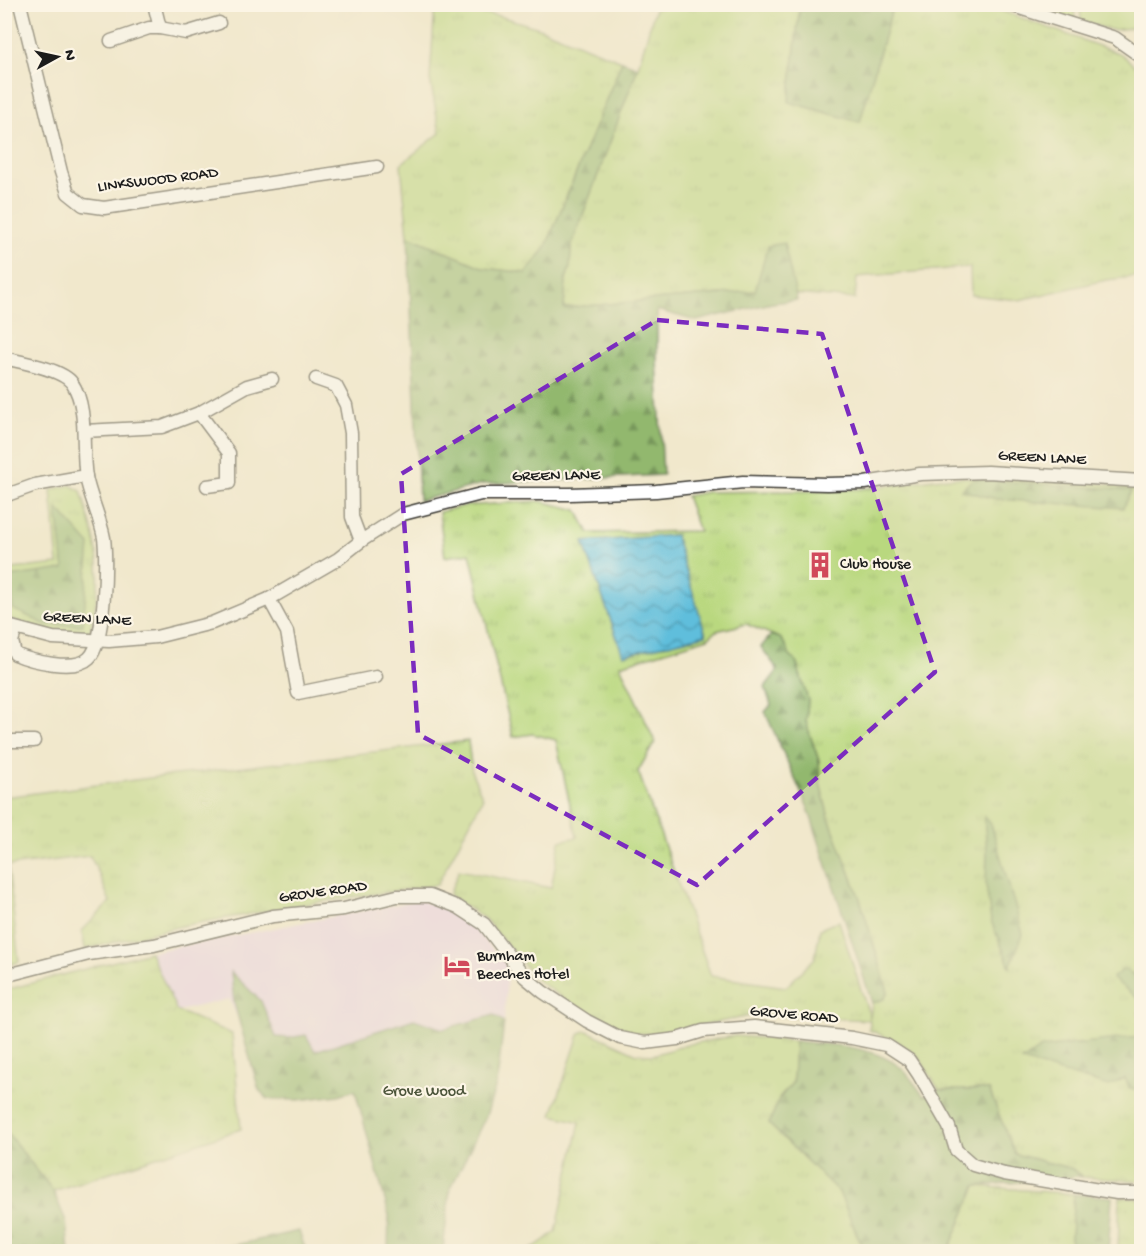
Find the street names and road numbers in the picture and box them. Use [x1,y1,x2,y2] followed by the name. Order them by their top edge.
[97,164,220,198] street label: LINKSWOOD ROAD
[997,447,1088,471] street label: GREEN LANE
[512,467,601,487] street label: GREEN LANE
[42,608,133,632] street label: GREEN LANE
[278,877,369,909] street label: GROVE ROAD
[749,1003,840,1029] street label: GROVE ROAD

